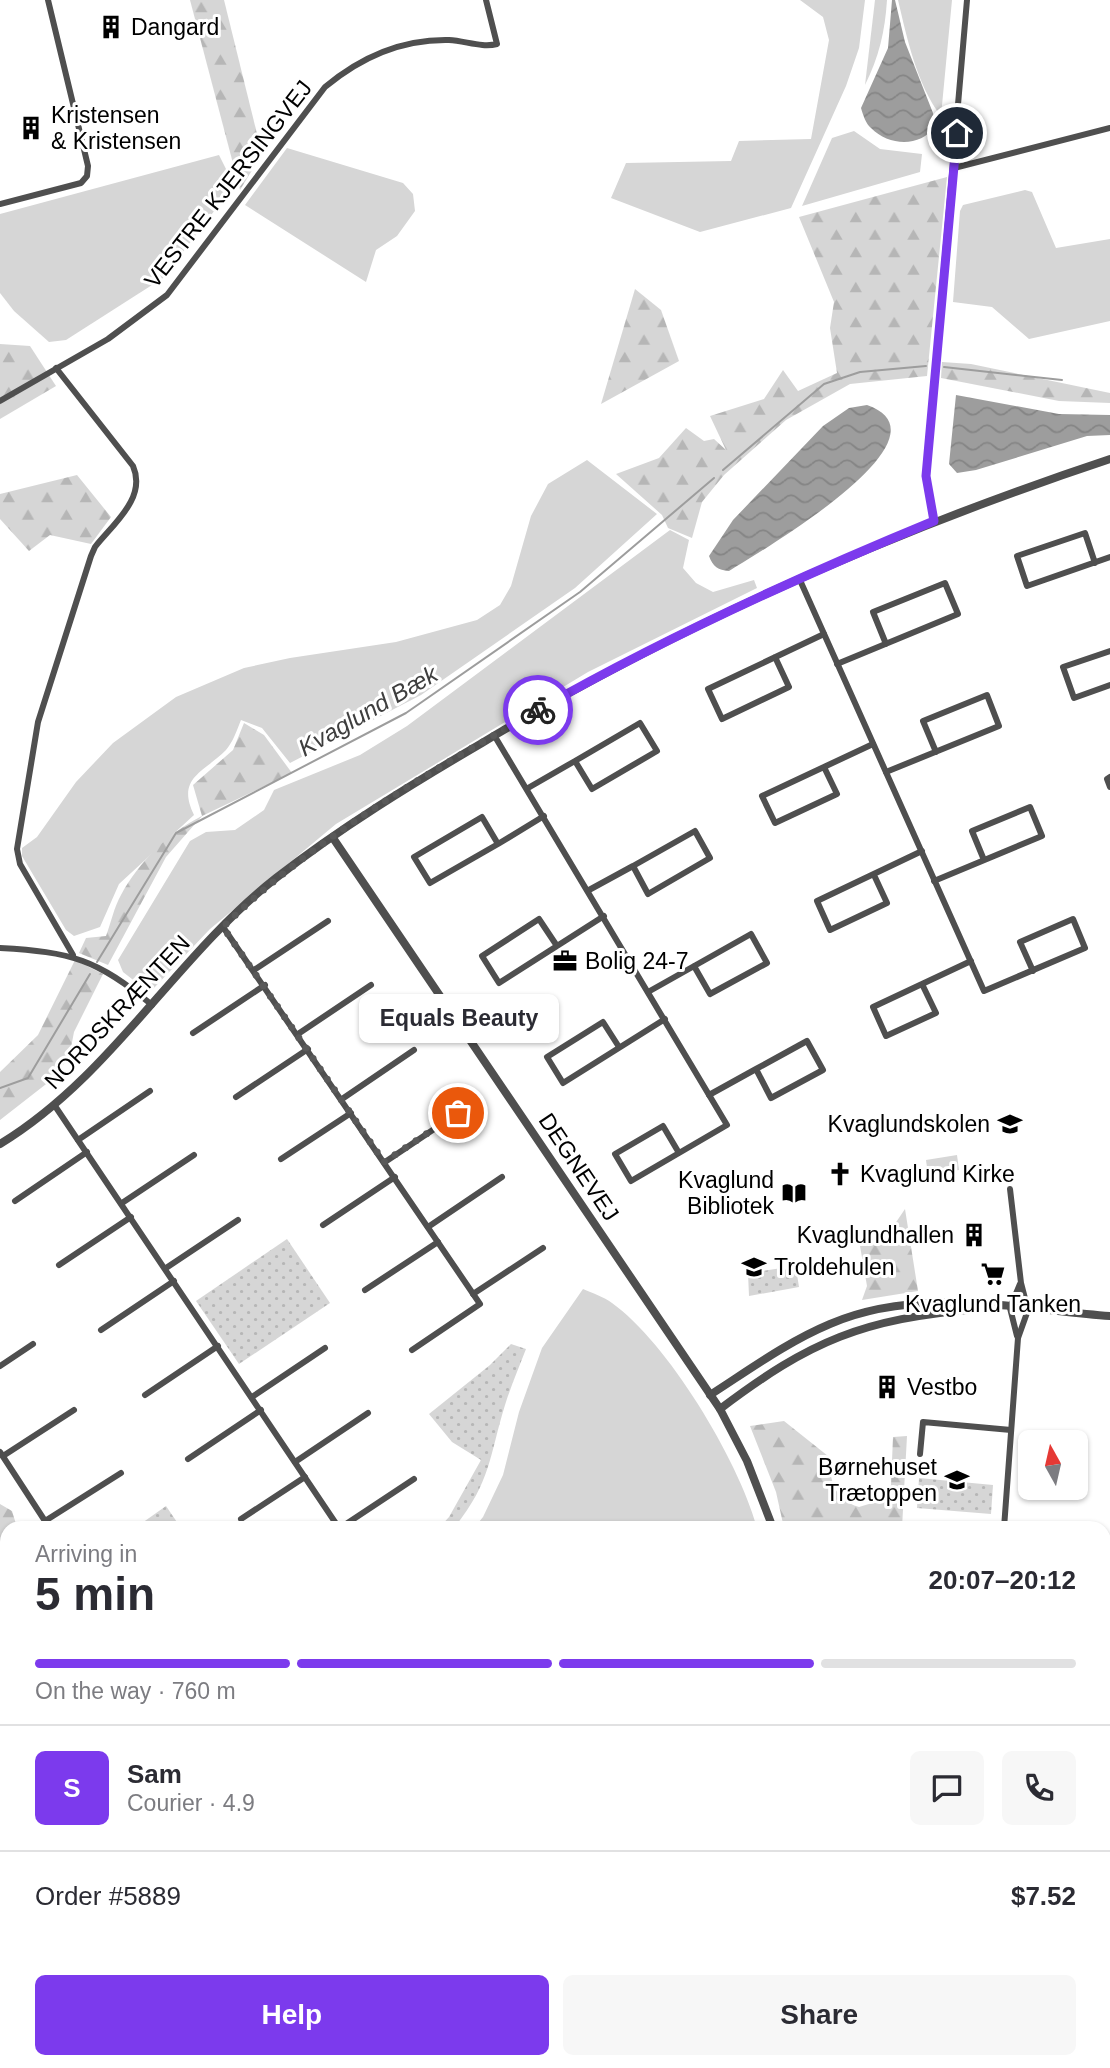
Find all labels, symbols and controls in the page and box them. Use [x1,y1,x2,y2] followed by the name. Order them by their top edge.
[97,13,125,41] building icon: Dangard
[131,14,219,40] place label: Dangard
[139,75,317,293] street label: VESTRE KJERSINGVEJ
[51,102,181,154] place label: Kristensen & Kristensen
[927,103,987,163] pin
[17,114,45,142] building icon: Kristensen & Kristensen
[938,114,976,152] icon: home
[293,659,444,761] water label: Kvaglund Bæk
[503,675,573,745] courier
[519,691,557,729] icon: bike
[39,930,195,1094] street label: NORDSKRÆNTEN
[551,947,579,975] office icon: Bolig 24-7
[585,948,689,974] place label: Bolig 24-7
[358,994,558,1043] callout: Equals Beauty
[380,1005,538,1031] text: Equals Beauty
[428,1083,488,1143] pin
[439,1094,477,1132] icon: bag
[534,1108,624,1226] street label: DEGNEVEJ
[996,1110,1024,1138] school or university icon: Kvaglundskolen
[828,1111,990,1137] place label: Kvaglundskolen
[826,1160,854,1188] church icon: Kvaglund Kirke
[860,1161,1015,1187] place label: Kvaglund Kirke
[678,1167,774,1219] place label: Kvaglund Bibliotek
[780,1179,808,1207] library icon: Kvaglund Bibliotek
[960,1221,988,1249] building icon: Kvaglundhallen
[797,1222,954,1248] place label: Kvaglundhallen
[740,1253,768,1281] school or university icon: Troldehulen
[774,1254,895,1280] place label: Troldehulen
[979,1260,1007,1288] supermarket icon: Kvaglund Tanken
[905,1291,1081,1317] place label: Kvaglund Tanken
[873,1373,901,1401] building icon: Vestbo
[907,1374,977,1400] place label: Vestbo
[1018,1430,1088,1500] north arrow
[1018,1430,1088,1500] map controls
[818,1454,938,1506] place label: Børnehuset Trætoppen
[943,1466,971,1494] school or university icon: Børnehuset Trætoppen
[35,1541,137,1567] text: Arriving in
[929,1565,1076,1595] text: 20:07–20:12
[35,1568,155,1620] text: 5 min
[35,1678,236,1704] text: On the way · 760 m
[910,1751,984,1825] button: chat
[1002,1751,1076,1825] button: phone
[127,1759,182,1789] text: Sam
[63,1773,81,1803] text: S
[127,1790,255,1816] text: Courier · 4.9
[35,1881,181,1911] text: Order #5889
[1011,1881,1076,1911] text: $7.52
[35,1975,549,2055] button: Help
[563,1975,1076,2055] button: Share

